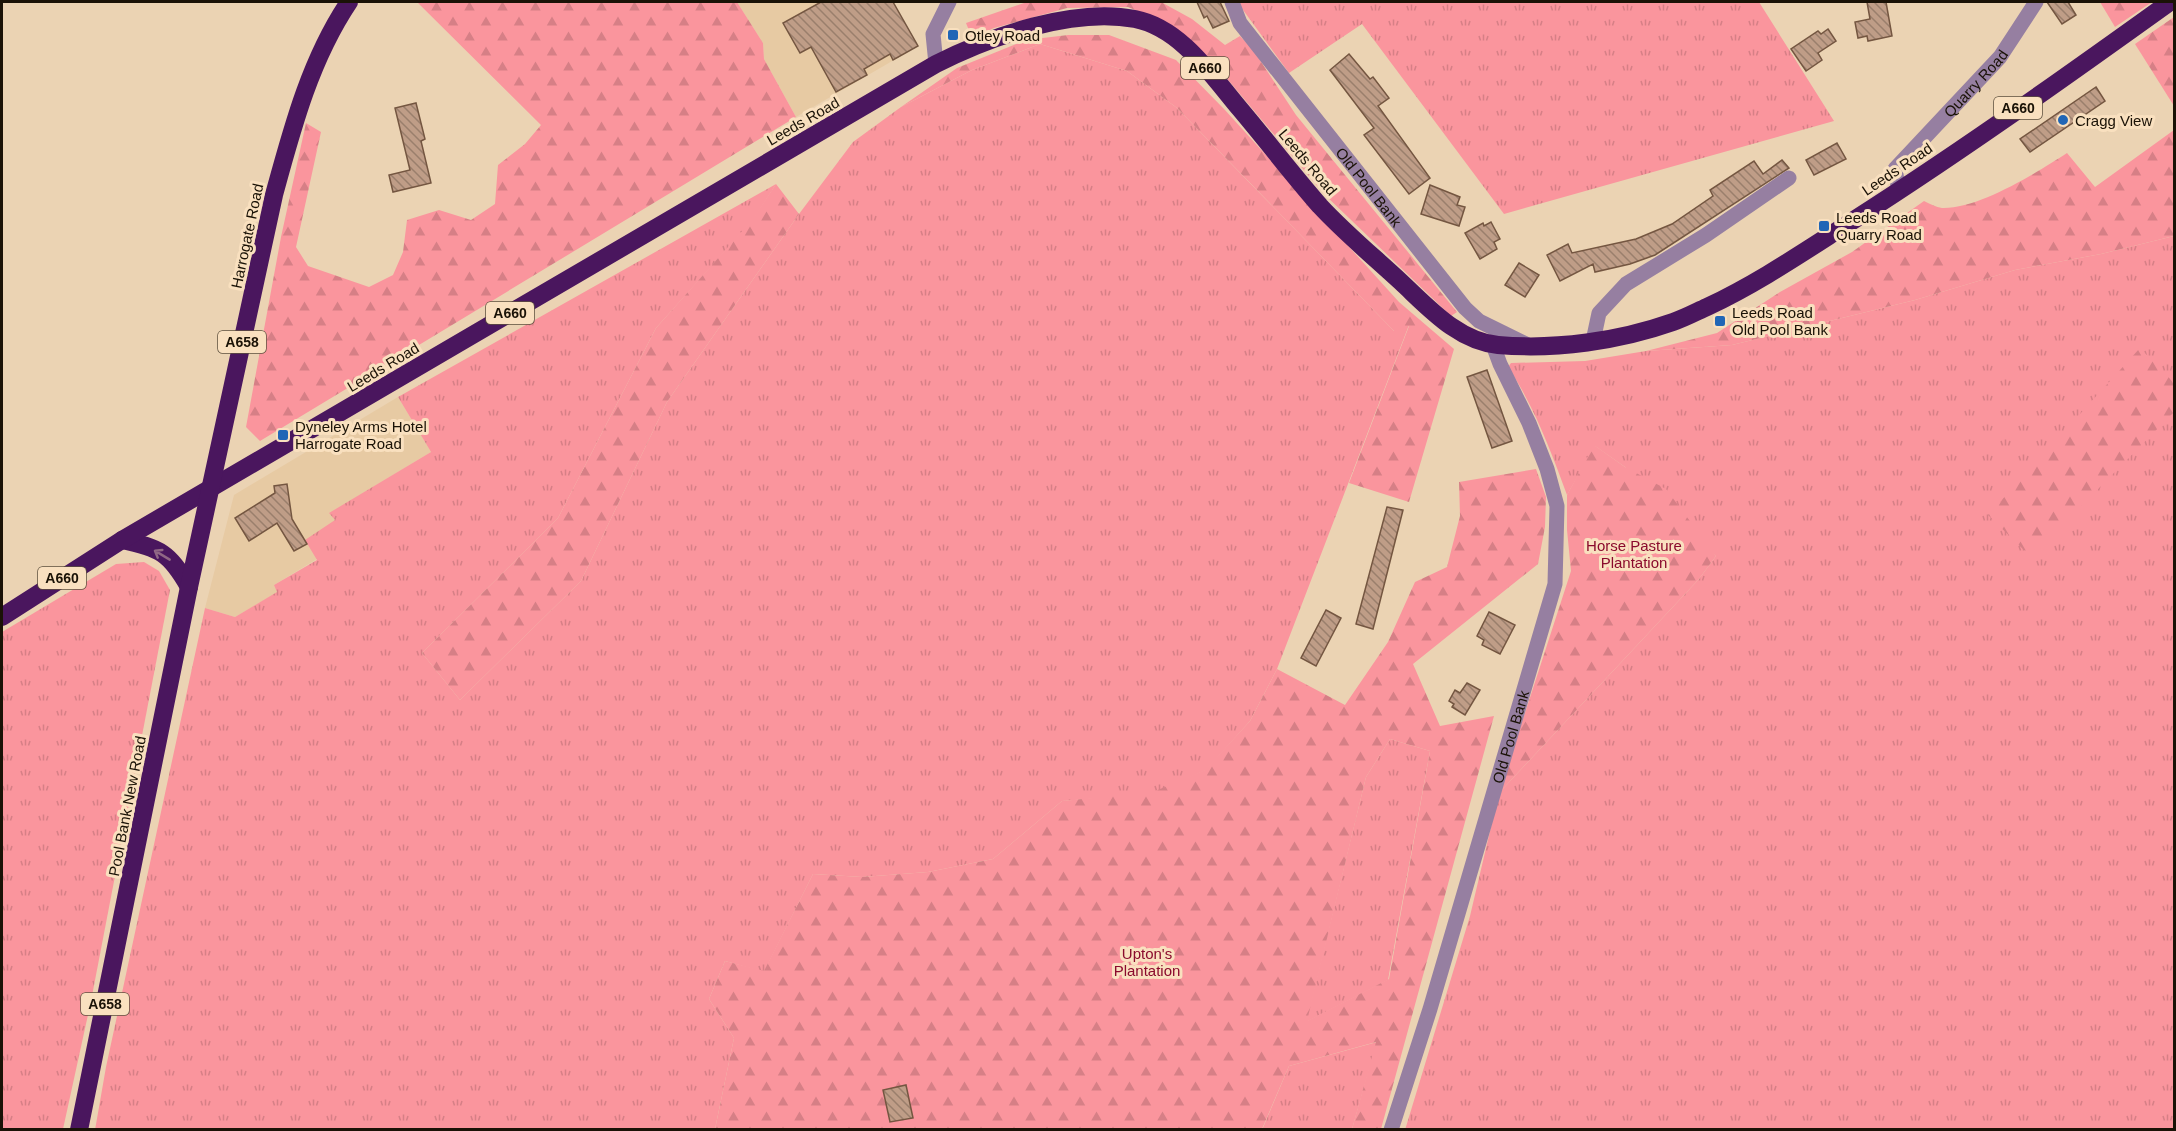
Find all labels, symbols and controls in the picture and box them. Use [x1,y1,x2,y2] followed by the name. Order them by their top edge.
[965,27,1040,44] place label: Otley Road
[946,28,960,42] marker: Otley Road
[1940,46,2011,120] street label: Quarry Road
[1181,57,1229,79] road number: A660
[764,93,842,149] street label: Leeds Road
[1994,97,2042,119] road number: A660
[2075,112,2152,129] place label: Cragg View
[2056,113,2070,127] marker: Cragg View
[1275,126,1341,198] street label: Leeds Road
[1859,139,1935,199] street label: Leeds Road
[1333,144,1406,230] street label: Old Pool Bank
[228,182,266,290] street label: Harrogate Road
[1836,209,1922,243] place label: Leeds Road Quarry Road
[1817,219,1831,233] marker: Leeds Road Quarry Road
[486,302,534,324] road number: A660
[1732,304,1828,338] place label: Leeds Road Old Pool Bank
[1713,314,1727,328] marker: Leeds Road Old Pool Bank
[218,331,266,353] road number: A658
[344,339,422,395] street label: Leeds Road
[295,418,427,452] place label: Dyneley Arms Hotel Harrogate Road
[276,428,290,442] marker: Dyneley Arms Hotel Harrogate Road
[1586,537,1682,571] park label: Horse Pasture Plantation
[154,548,171,560] one-way arrow
[38,567,86,589] road number: A660
[1488,688,1532,785] street label: Old Pool Bank
[105,734,149,878] street label: Pool Bank New Road
[1114,945,1180,979] park label: Upton's Plantation
[81,993,129,1015] road number: A658

